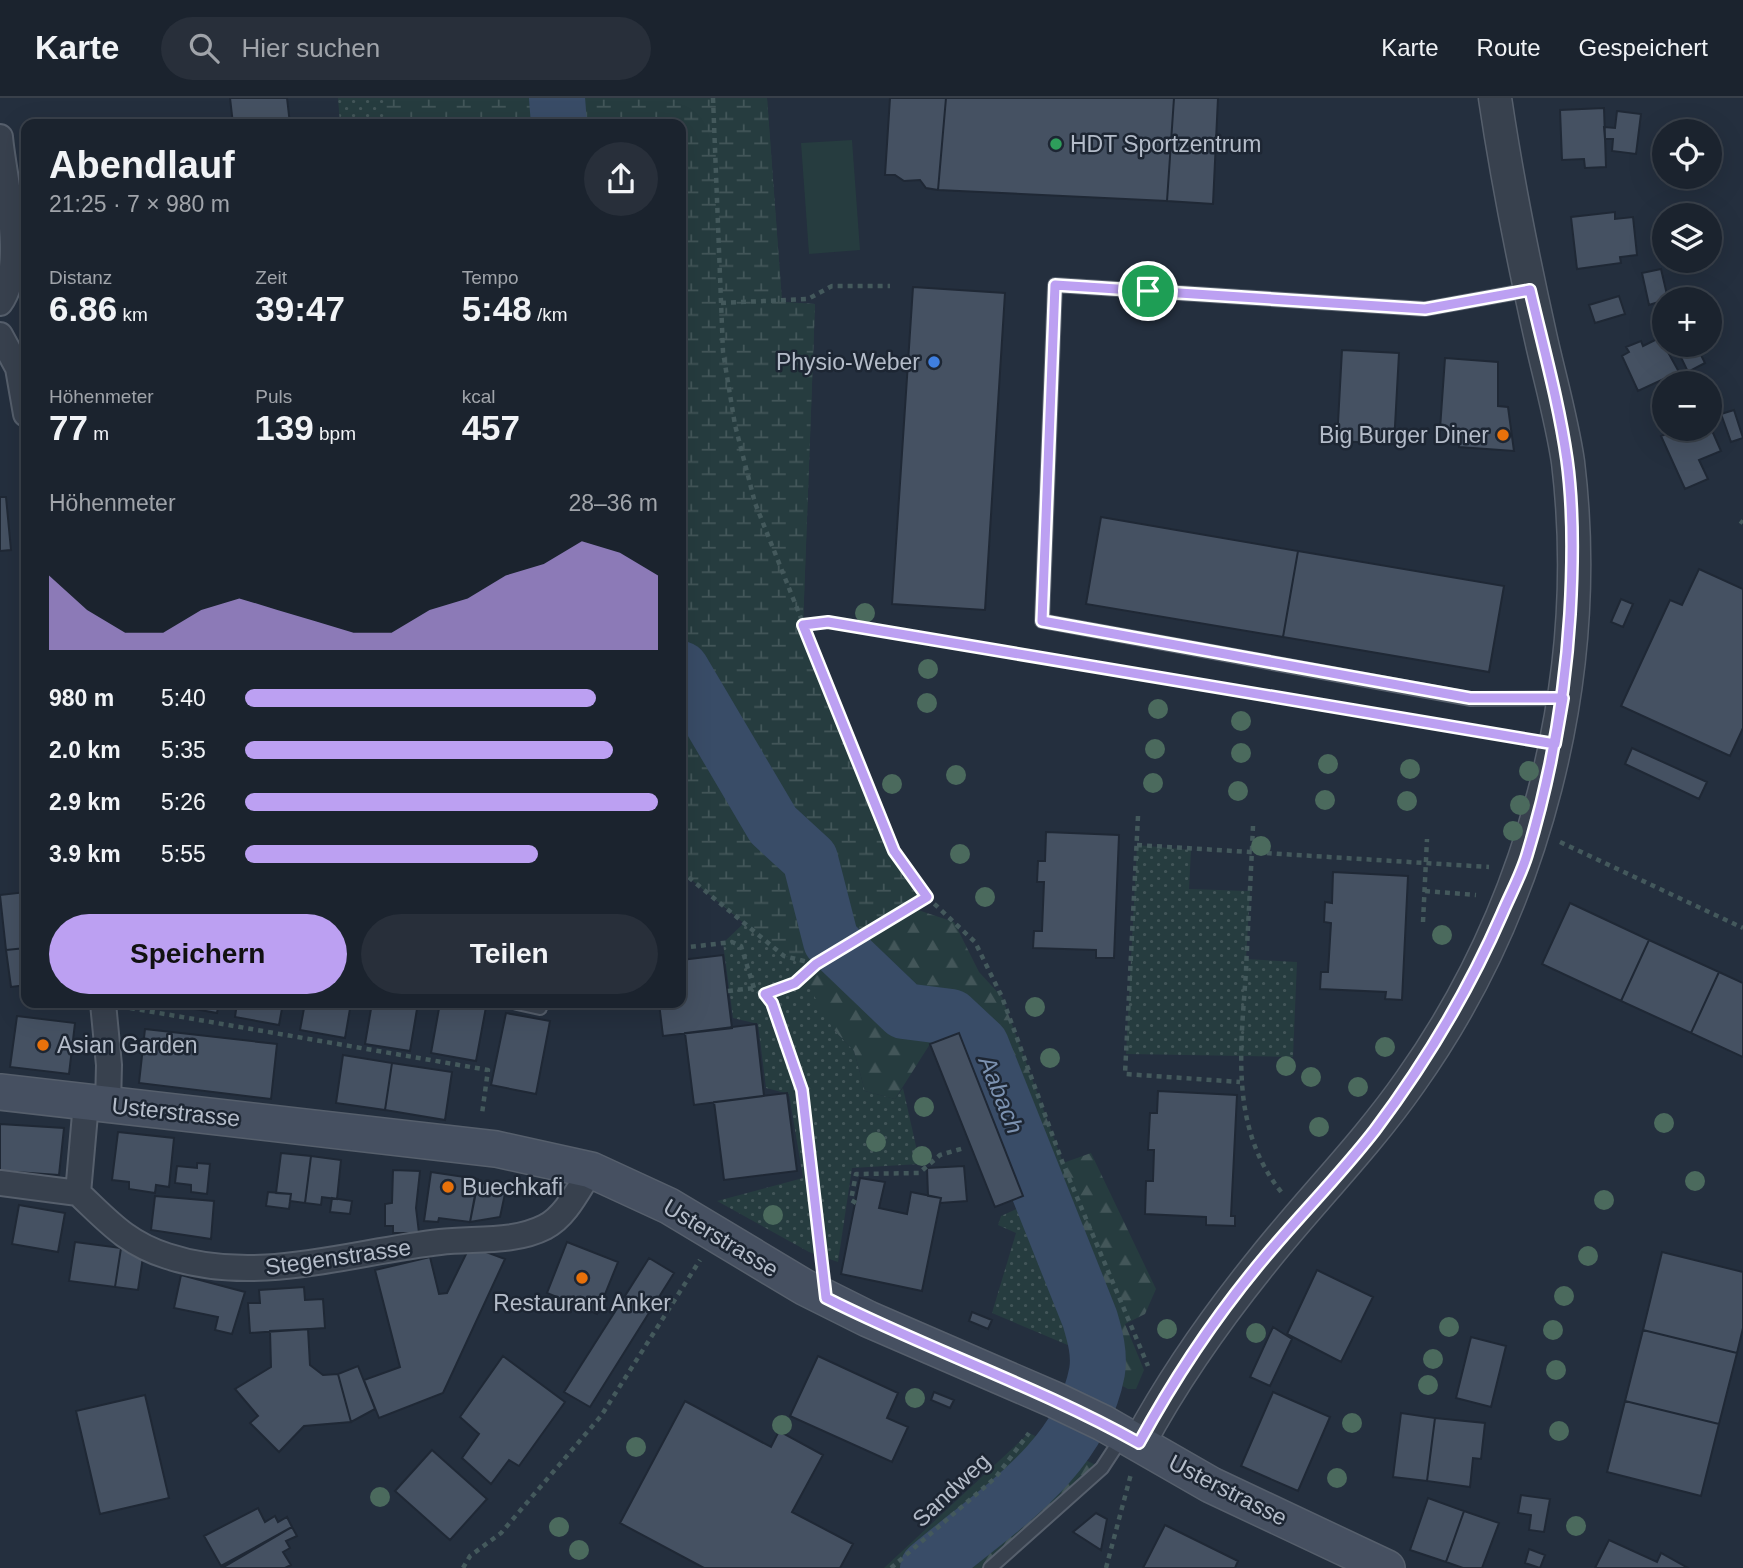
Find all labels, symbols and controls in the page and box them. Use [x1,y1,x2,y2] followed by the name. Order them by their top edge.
[161,17,651,80] search box
[35,29,119,66] text: Karte
[185,29,223,67] icon: search
[241,33,380,63] text: Hier suchen
[1381,34,1439,61] text: Karte
[1477,34,1541,61] text: Route
[1579,34,1708,61] text: Gespeichert
[1652,119,1722,441] map controls
[1652,119,1722,189] button: locate
[1070,131,1261,157] place label: HDT Sportzentrum
[1048,136,1064,152] marker: HDT Sportzentrum
[584,142,658,216] button: share
[49,144,235,186] text: Abendlauf
[49,191,230,217] text: 21:25 · 7 × 980 m
[1652,203,1722,273] button: layers
[1118,261,1178,321] pin
[49,267,112,288] text: Distanz
[255,267,287,288] text: Zeit
[462,267,519,288] text: Tempo
[1129,272,1167,310] icon: arrive
[1652,287,1722,357] button: +
[49,289,117,328] text: 6.86
[255,289,345,328] text: 39:47
[462,289,532,328] text: 5:48
[117,304,148,325] text: km
[532,304,568,325] text: /km
[776,349,920,375] place label: Physio-Weber
[926,354,942,370] marker: Physio-Weber
[1652,371,1722,441] button: −
[49,386,154,407] text: Höhenmeter
[255,386,292,407] text: Puls
[462,386,495,407] text: kcal
[49,408,88,447] text: 77
[255,408,314,447] text: 139
[462,408,520,447] text: 457
[1319,422,1489,448] place label: Big Burger Diner
[88,423,109,444] text: m
[314,423,356,444] text: bpm
[1495,427,1511,443] marker: Big Burger Diner
[49,490,176,516] text: Höhenmeter
[568,490,658,516] text: 28–36 m
[49,685,114,711] text: 980 m
[161,685,206,711] text: 5:40
[49,737,121,763] text: 2.0 km
[161,737,206,763] text: 5:35
[49,789,121,815] text: 2.9 km
[161,789,206,815] text: 5:26
[49,841,121,867] text: 3.9 km
[161,841,206,867] text: 5:55
[49,914,347,994] button: Speichern
[361,914,658,994] button: Teilen
[57,1032,198,1058] place label: Asian Garden
[35,1037,51,1053] marker: Asian Garden
[973,1050,1029,1138] water label: Aabach
[110,1092,242,1132] street label: Usterstrasse
[462,1174,563,1200] place label: Buechkafi
[440,1179,456,1195] marker: Buechkafi
[659,1194,783,1282] street label: Usterstrasse
[263,1234,413,1280] street label: Stegenstrasse
[574,1270,590,1286] marker: Restaurant Anker
[493,1290,671,1316] place label: Restaurant Anker
[907,1448,995,1532] street label: Sandweg
[1165,1449,1291,1531] street label: Usterstrasse

